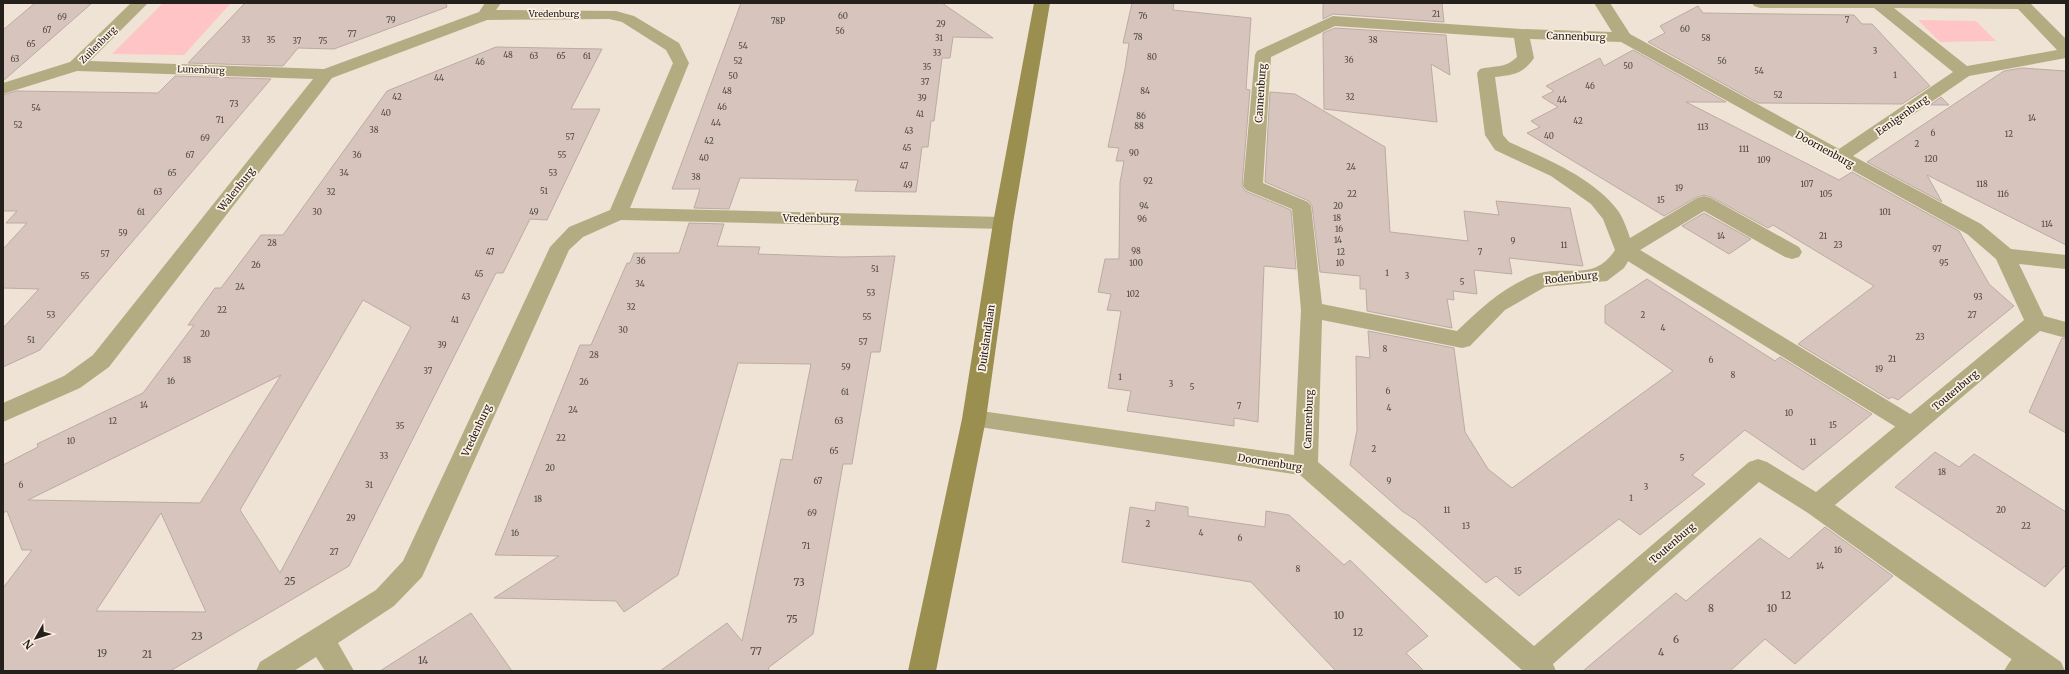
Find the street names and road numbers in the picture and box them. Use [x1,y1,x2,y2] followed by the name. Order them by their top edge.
[528,8,580,19] street label: Vredenburg
[77,23,119,65] street label: Zuilenburg
[1546,29,1606,44] street label: Cannenburg
[177,63,226,76] street label: Lunenburg
[1252,63,1269,123] street label: Cannenburg
[1873,92,1931,138] street label: Eenigenburg
[1793,128,1856,171] street label: Doornenburg
[215,165,258,215] street label: Walenburg
[782,211,839,225] street label: Vredenburg
[1544,268,1598,287] street label: Rodenburg
[975,303,998,372] street label: Duitslandlaan
[1929,367,1981,414] street label: Toutenburg
[1301,389,1316,449] street label: Cannenburg
[458,402,494,459] street label: Vredenburg
[1237,451,1303,474] street label: Doornenburg
[1647,520,1698,567] street label: Toutenburg

